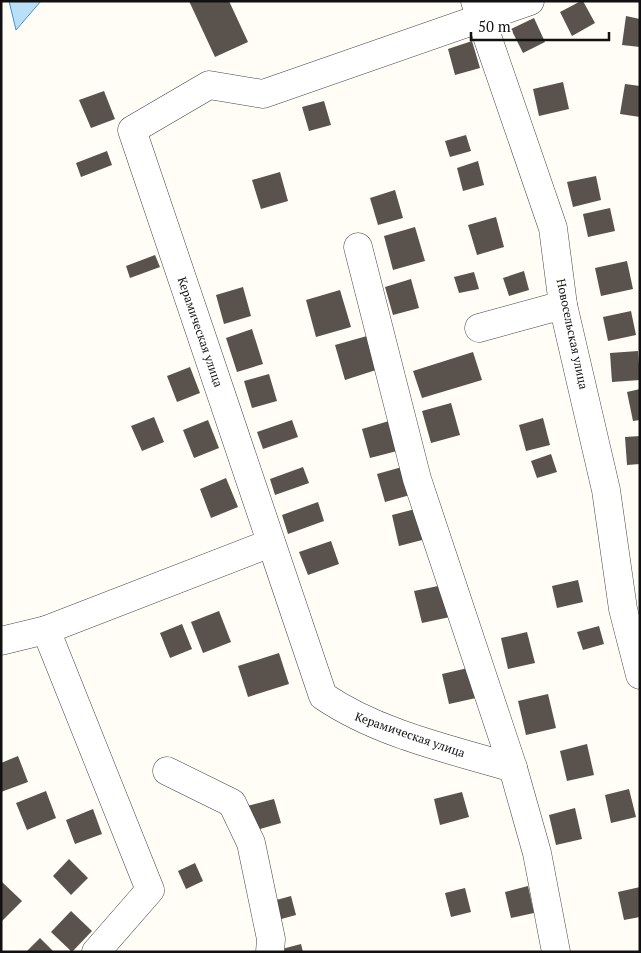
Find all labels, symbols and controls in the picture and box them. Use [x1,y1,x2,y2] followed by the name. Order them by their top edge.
[471,10,608,42] scale bar
[478,16,511,36] text: 50 m
[175,275,226,389] street label: Керамическая улица
[553,277,592,390] street label: Новосельская улица
[353,709,467,760] street label: Керамическая улица

